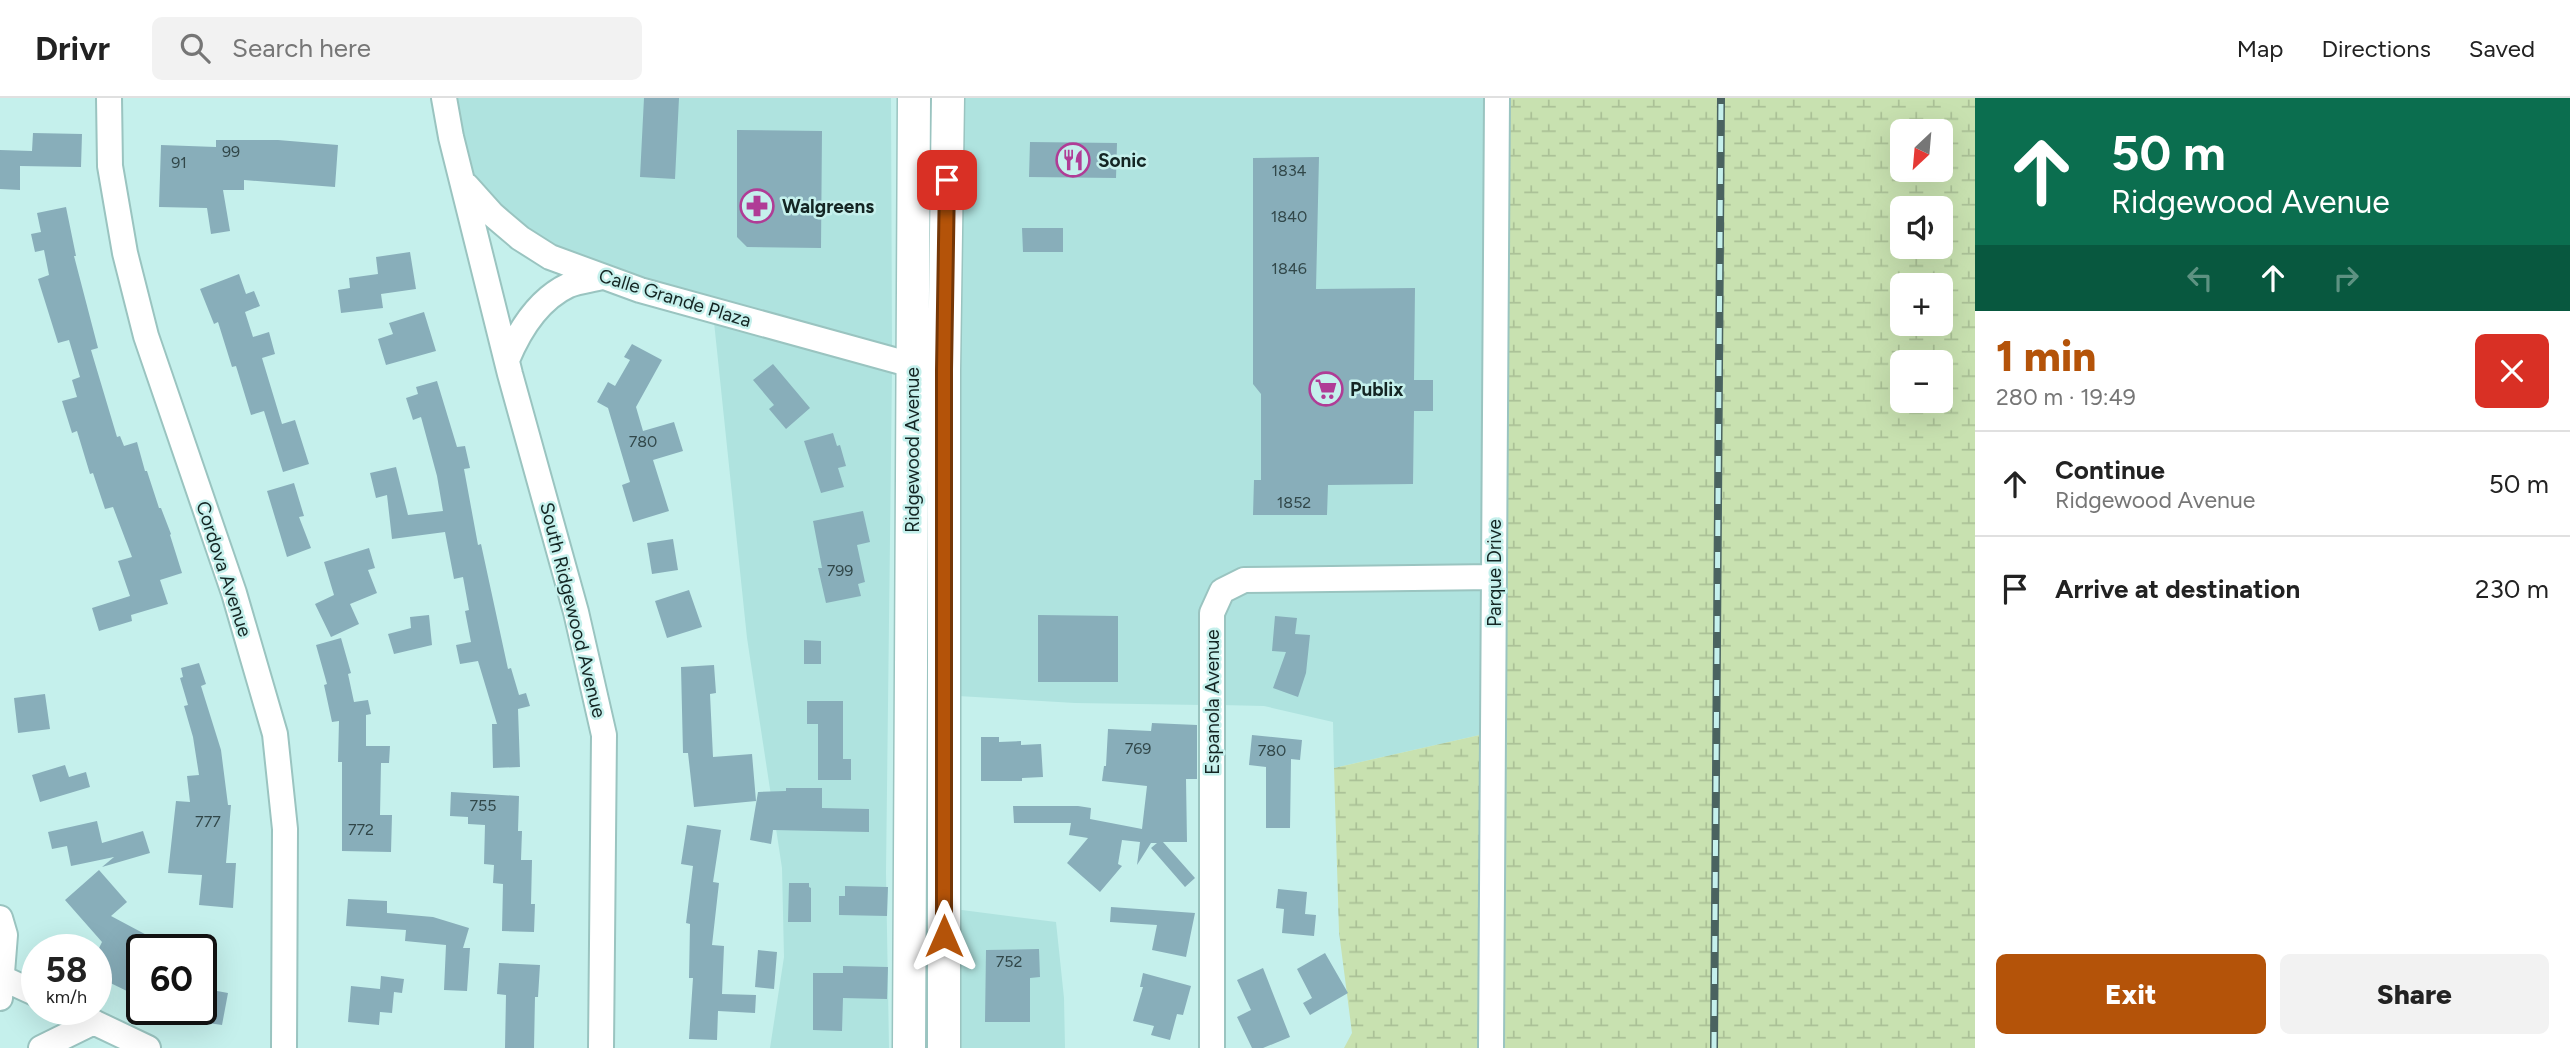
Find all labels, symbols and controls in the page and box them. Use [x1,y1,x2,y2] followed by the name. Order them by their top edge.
[152,17,642,80] search box
[35,29,110,68] text: Drivr
[176,29,214,67] icon: search
[232,32,371,64] text: Search here
[2237,34,2283,63] text: Map
[2321,34,2431,63] text: Directions
[2469,34,2535,63] text: Saved
[1890,119,1953,182] north arrow
[1890,119,1953,413] map controls
[2111,123,2226,182] text: 50 m
[1996,126,2087,217] icon: ahead
[1054,141,1092,179] restaurant icon: Sonic
[222,142,240,161] house number: 99
[1098,149,1147,172] place label: Sonic
[917,150,977,210] pin
[171,153,187,172] house number: 91
[928,161,966,199] icon: arrive
[1271,161,1307,180] house number: 1834
[2111,183,2390,221] text: Ridgewood Avenue
[738,187,776,225] pharmacy icon: Walgreens
[782,195,874,218] place label: Walgreens
[1890,196,1953,259] button: sound
[1271,207,1307,226] house number: 1840
[1271,259,1307,278] house number: 1846
[2181,259,2219,297] icon: left
[2254,259,2292,297] icon: ahead
[2327,259,2365,297] icon: right
[596,264,754,332] street label: Calle Grande Plaza
[1890,273,1953,336] button: +
[1996,331,2096,382] text: 1 min
[2475,334,2549,408] button: close
[1890,350,1953,413] button: −
[901,367,924,533] street label: Ridgewood Avenue
[1307,370,1345,408] supermarket icon: Publix
[1350,378,1403,401] place label: Publix
[1996,383,2136,411] text: 280 m · 19:49
[629,432,657,451] house number: 780
[2055,454,2165,486] text: Continue
[1996,465,2034,503] icon: ahead
[2489,468,2549,500] text: 50 m
[2055,486,2255,514] text: Ridgewood Avenue
[1277,493,1311,512] house number: 1852
[191,498,257,640] street label: Cordova Avenue
[535,500,611,720] street label: South Ridgewood Avenue
[1483,519,1506,627] street label: Parque Drive
[827,561,853,580] house number: 799
[1996,570,2034,608] icon: arrive
[2055,573,2300,605] text: Arrive at destination
[2475,573,2549,605] text: 230 m
[1201,629,1224,775] street label: Espanola Avenue
[1125,739,1151,758] house number: 769
[1258,741,1286,760] house number: 780
[470,796,497,815] house number: 755
[195,812,221,831] house number: 777
[348,820,374,839] house number: 772
[907,899,981,973] position arrow
[126,934,217,1025] speed limit sign: 60
[46,949,87,991] text: 58
[996,952,1022,971] house number: 752
[1996,954,2266,1034] button: Exit
[2280,954,2549,1034] button: Share
[46,986,87,1008] text: km/h

